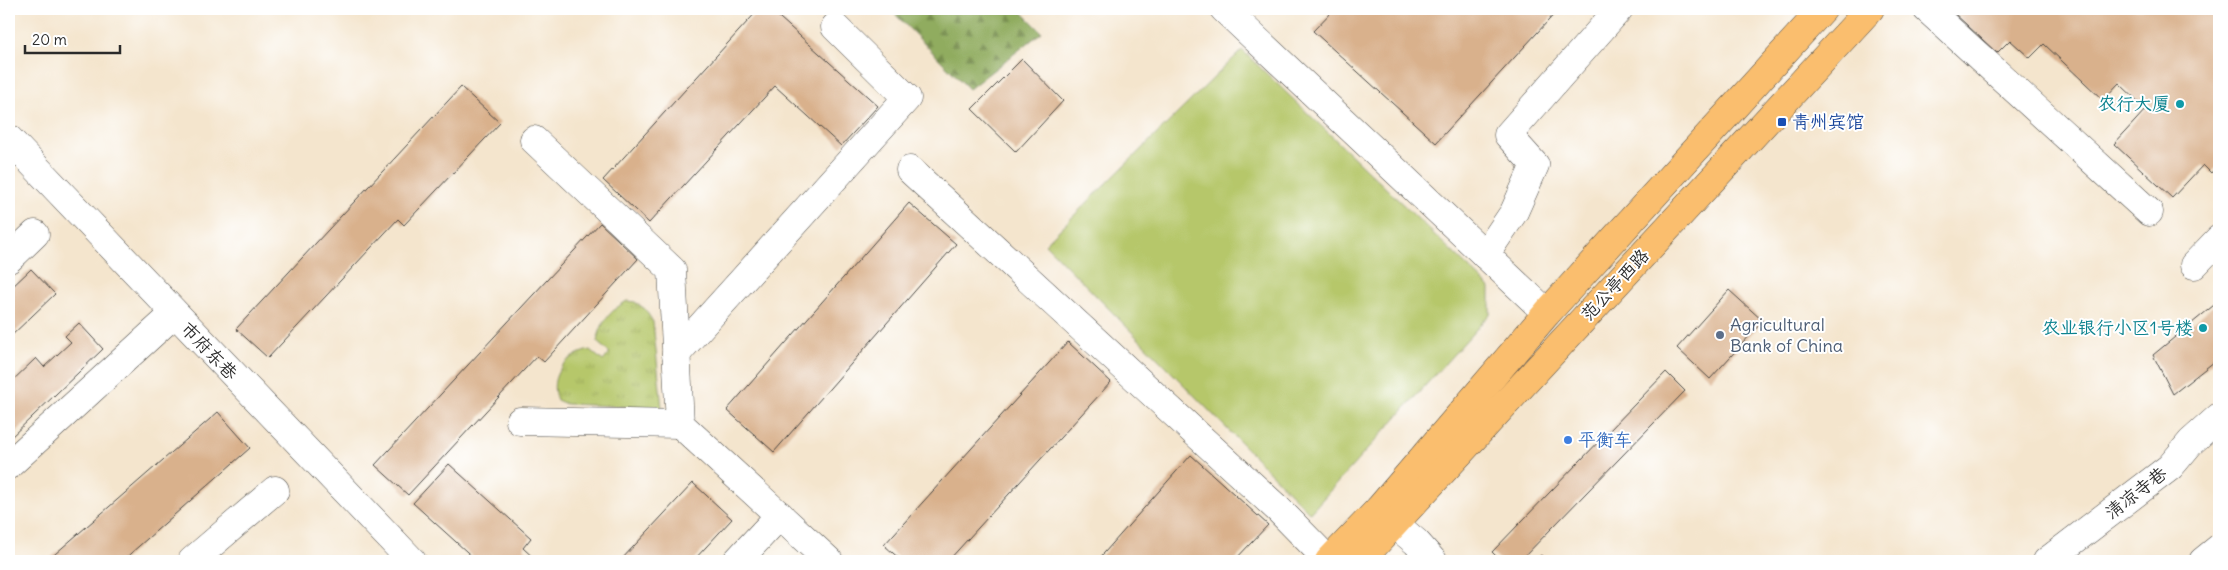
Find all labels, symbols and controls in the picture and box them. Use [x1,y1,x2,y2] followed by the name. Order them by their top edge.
[25,22,120,54] scale bar
[32,30,67,49] text: 20 m
[2098,92,2170,115] place label: 农行大厦
[2174,98,2186,110] marker: 农行大厦
[1792,110,1864,133] place label: 青州宾馆
[1776,116,1788,128] marker: 青州宾馆
[1576,244,1654,325] street label: 范公亭西路
[1730,313,1843,357] place label: Agricultural Bank of China
[2042,316,2193,339] place label: 农业银行小区1号楼
[176,317,243,385] street label: 市府东巷
[2197,322,2209,334] marker: 农业银行小区1号楼
[1714,329,1726,341] marker: Agricultural Bank of China
[1578,428,1632,451] place label: 平衡车
[1562,434,1574,446] marker: 平衡车
[2100,461,2171,524] street label: 清凉寺巷

